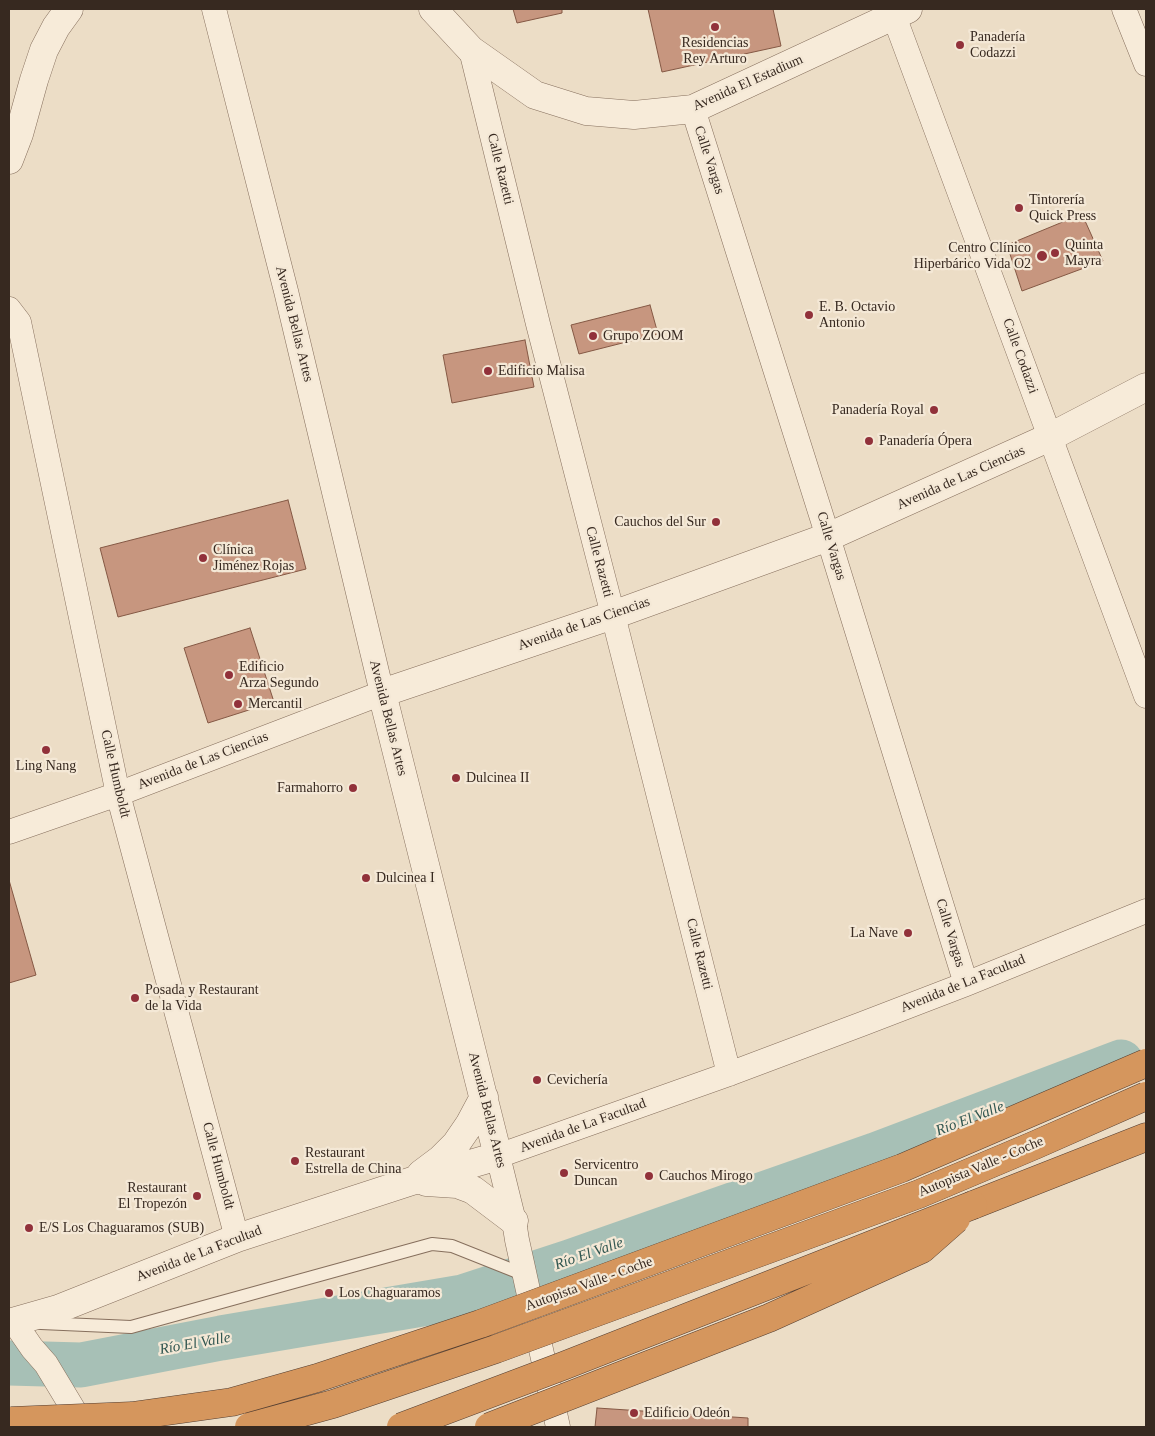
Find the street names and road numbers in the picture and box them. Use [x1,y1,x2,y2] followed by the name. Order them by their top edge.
[690,51,806,115] street label: Avenida El Estadium
[690,124,728,196] street label: Calle Vargas
[483,132,517,206] street label: Calle Razetti
[271,264,317,384] street label: Avenida Bellas Artes
[999,316,1041,396] street label: Calle Codazzi
[894,442,1028,514] street label: Avenida de Las Ciencias
[813,510,849,582] street label: Calle Vargas
[581,525,617,599] street label: Calle Razetti
[516,594,652,654] street label: Avenida de Las Ciencias
[365,658,411,778] street label: Avenida Bellas Artes
[97,728,133,820] street label: Calle Humboldt
[135,728,271,794] street label: Avenida de Las Ciencias
[932,897,968,969] street label: Calle Vargas
[682,917,716,991] street label: Calle Razetti
[898,951,1028,1017] street label: Avenida de La Facultad
[464,1050,510,1170] street label: Avenida Bellas Artes
[518,1095,648,1157] street label: Avenida de La Facultad
[198,1120,238,1212] street label: Calle Humboldt
[916,1133,1046,1201] street label: Autopista Valle - Coche
[134,1222,264,1286] street label: Avenida de La Facultad
[523,1253,655,1315] street label: Autopista Valle - Coche

